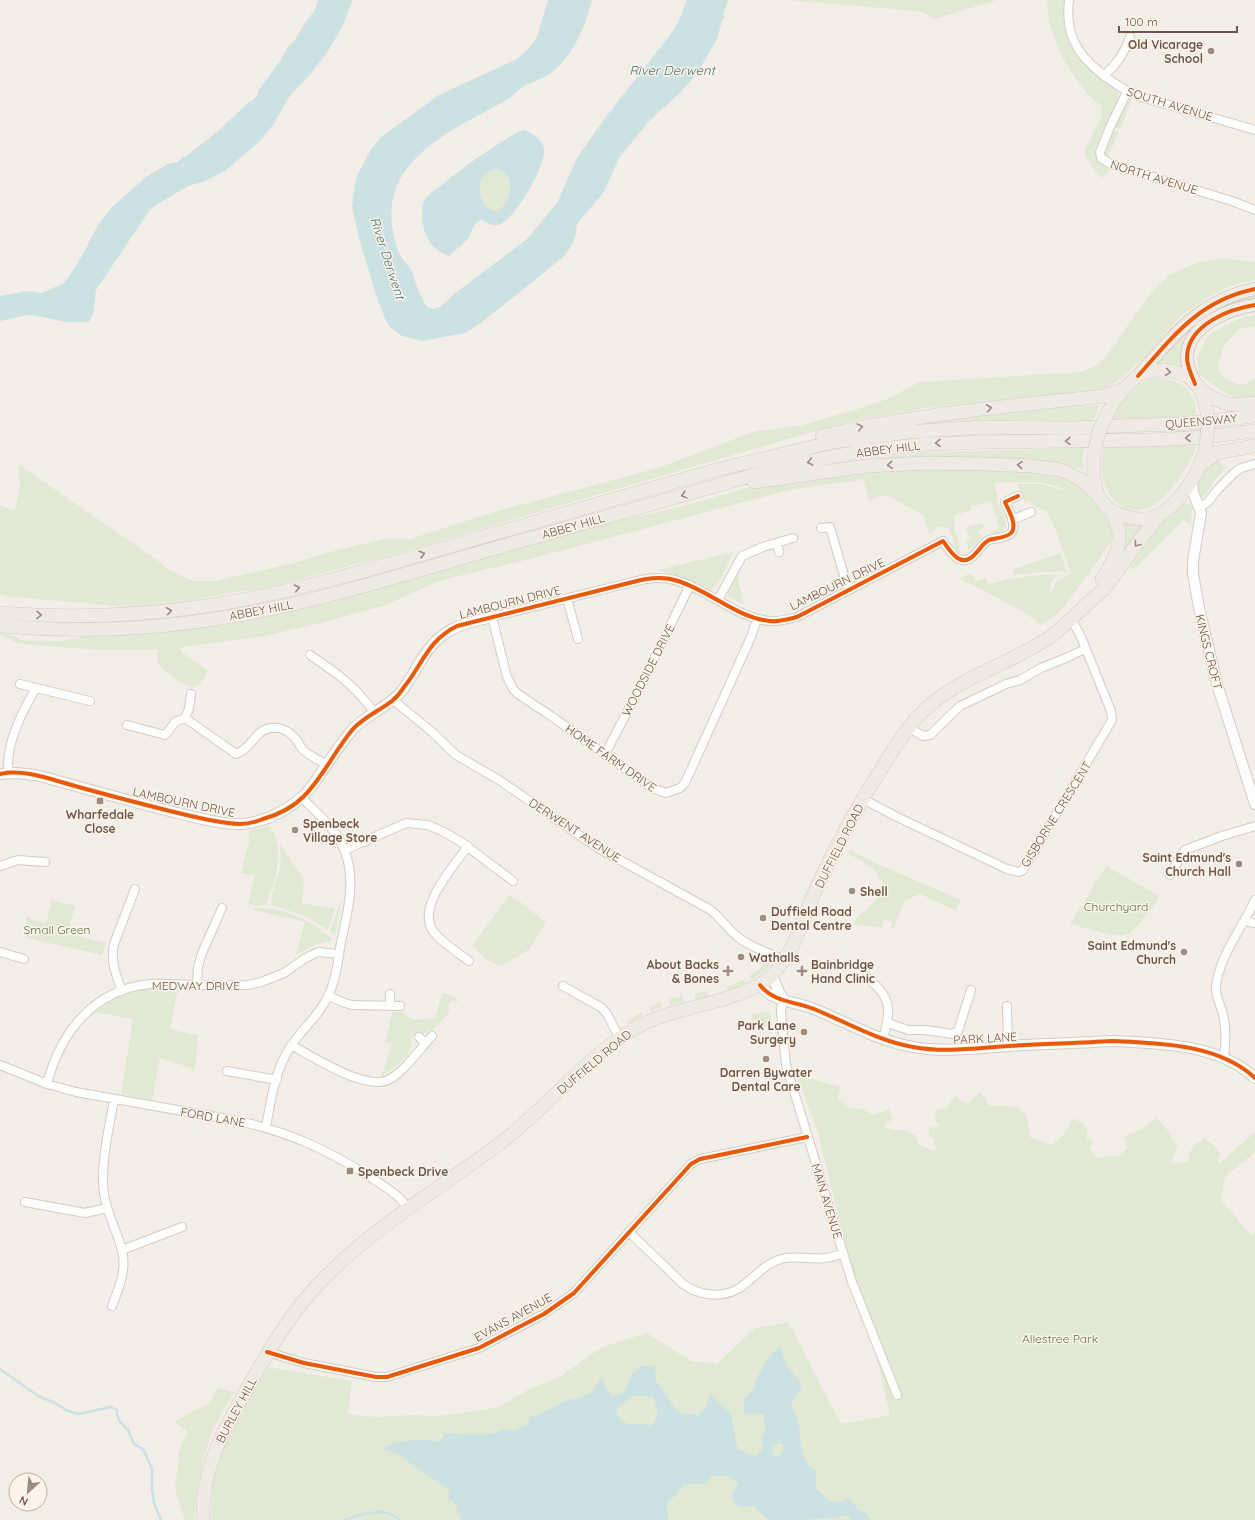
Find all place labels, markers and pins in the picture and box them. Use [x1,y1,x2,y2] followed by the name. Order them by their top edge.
[1128,37,1203,66] place label: Old Vicarage School
[1206,46,1216,56] marker: Old Vicarage School
[95,796,105,806] marker: Wharfedale Close
[66,807,134,836] place label: Wharfedale Close
[303,816,377,845] place label: Spenbeck Village Store
[290,825,300,835] marker: Spenbeck Village Store
[1143,850,1231,879] place label: Saint Edmund's Church Hall
[1234,859,1244,869] marker: Saint Edmund's Church Hall
[860,884,888,899] place label: Shell
[847,886,857,896] marker: Shell
[771,904,852,933] place label: Duffield Road Dental Centre
[758,913,768,923] marker: Duffield Road Dental Centre
[1088,938,1176,967] place label: Saint Edmund's Church
[1179,947,1189,957] marker: Saint Edmund's Church
[749,950,800,965] place label: Wathalls
[736,952,746,962] marker: Wathalls
[647,957,719,986] place label: About Backs & Bones
[811,957,875,986] place label: Bainbridge Hand Clinic
[722,965,734,977] marker: About Backs & Bones
[796,965,808,977] marker: Bainbridge Hand Clinic
[737,1018,796,1047] place label: Park Lane Surgery
[799,1027,809,1037] marker: Park Lane Surgery
[761,1054,771,1064] marker: Darren Bywater Dental Care
[720,1065,812,1094] place label: Darren Bywater Dental Care
[358,1164,448,1179] place label: Spenbeck Drive
[345,1166,355,1176] marker: Spenbeck Drive

